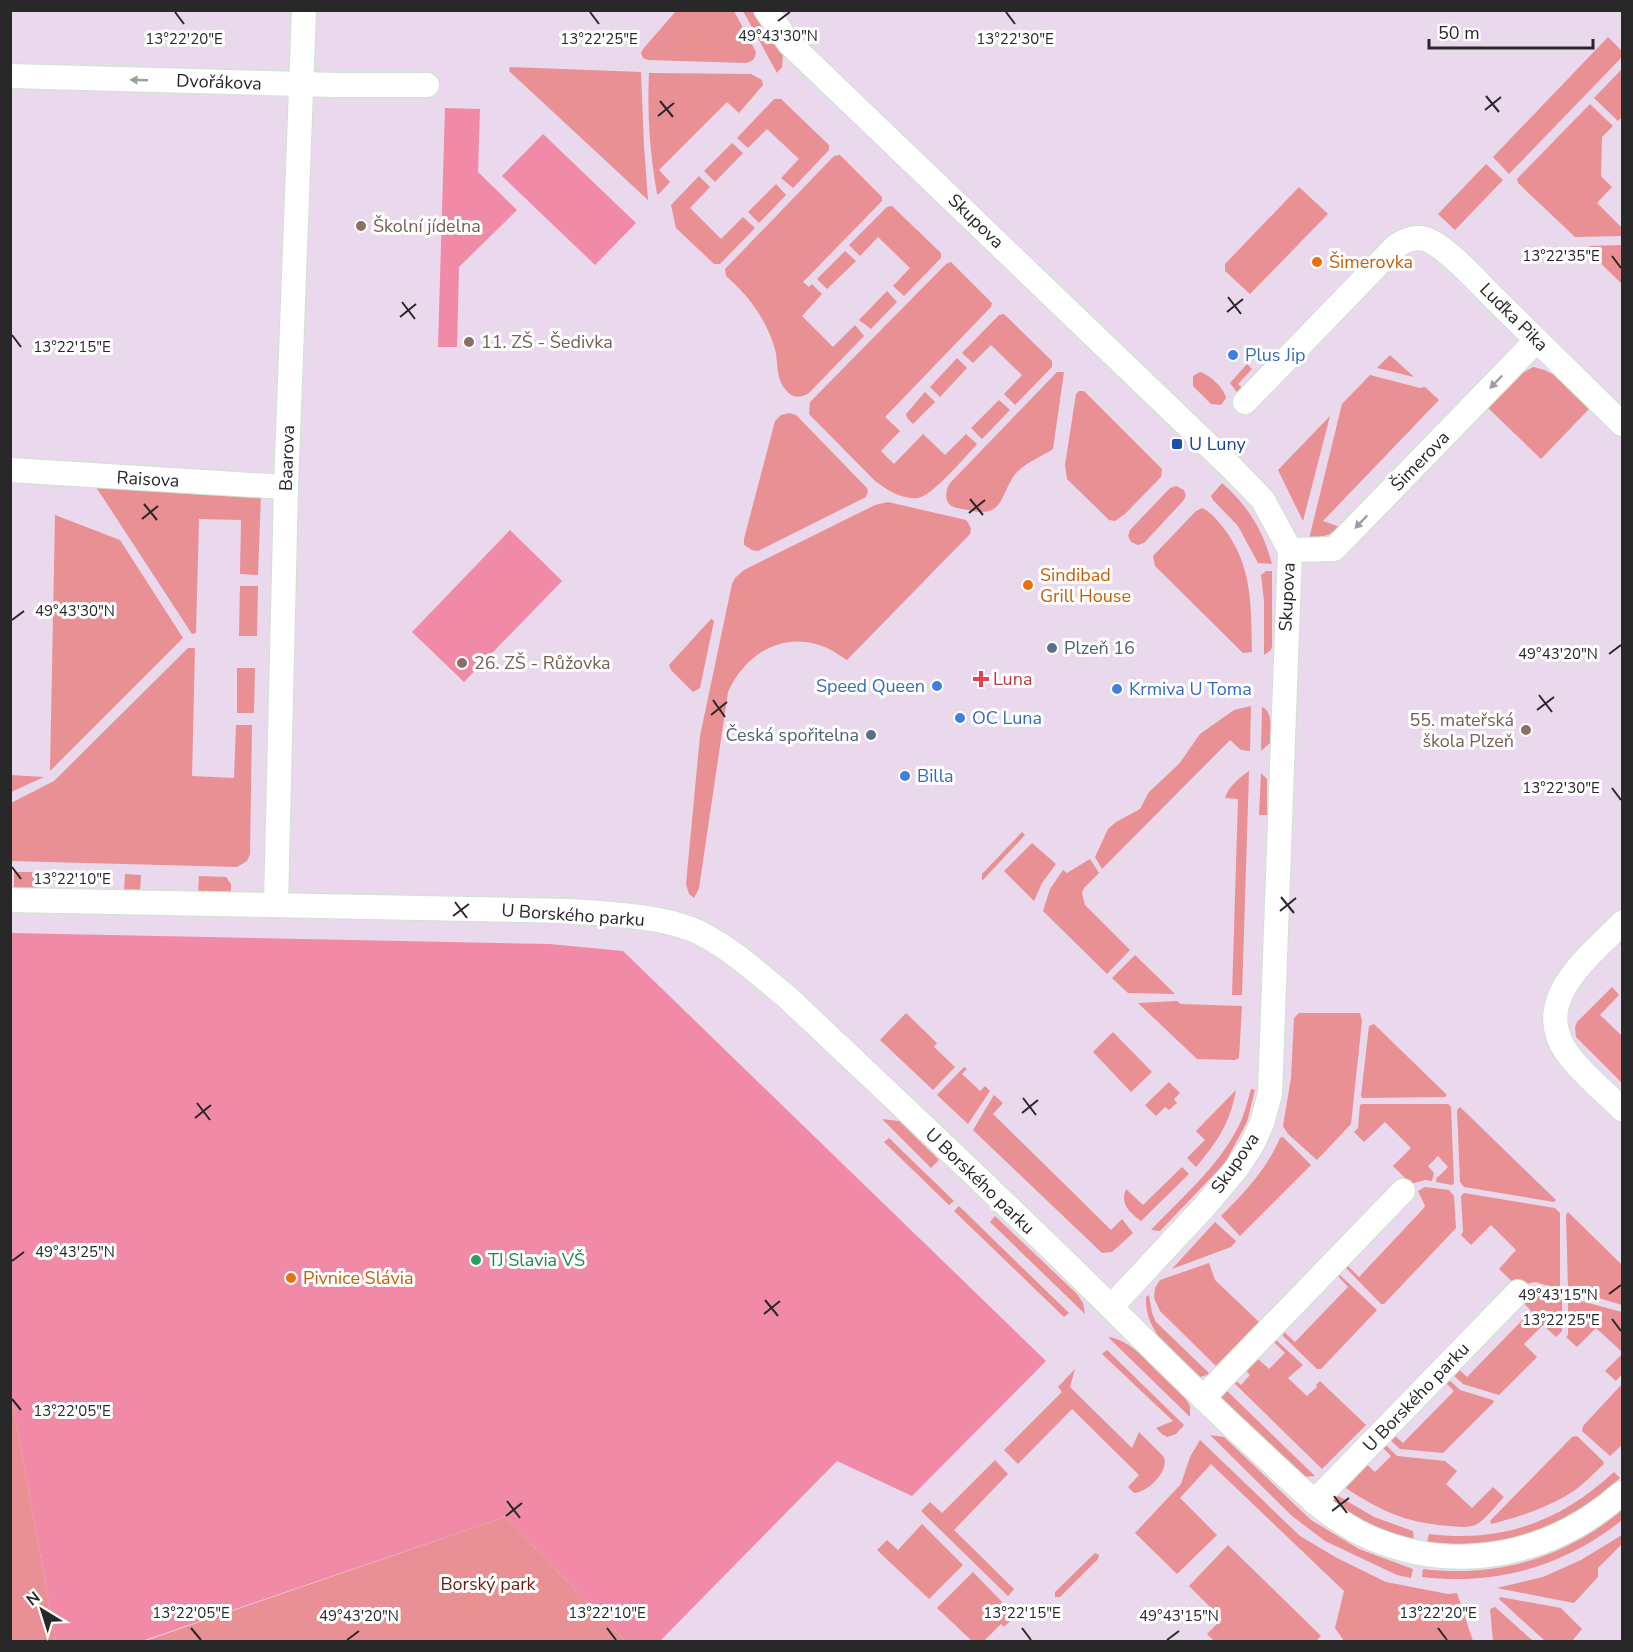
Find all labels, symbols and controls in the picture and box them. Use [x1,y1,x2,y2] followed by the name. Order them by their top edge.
[1429,12,1592,50] scale bar
[1438,21,1480,45] text: 50 m
[738,26,818,46] text: 49°43'30"N
[145,29,223,49] text: 13°22'20"E
[560,29,638,49] text: 13°22'25"E
[976,29,1054,49] text: 13°22'30"E
[176,69,262,95] street label: Dvořákova
[129,75,148,84] one-way arrow
[943,188,1009,254] street label: Skupova
[373,214,481,238] place label: Školní jídelna
[354,219,368,233] marker: Školní jídelna
[1522,246,1600,266] text: 13°22'35"E
[1329,250,1413,274] place label: Šimerovka
[1310,255,1324,269] marker: Šimerovka
[1475,278,1553,356] street label: Luďka Pika
[481,330,613,354] place label: 11. ZŠ - Šedivka
[462,335,476,349] marker: 11. ZŠ - Šedivka
[33,337,111,357] text: 13°22'15"E
[1245,343,1306,367] place label: Plus Jip
[1226,348,1240,362] marker: Plus Jip
[1489,374,1503,389] one-way arrow
[274,425,300,491] street label: Baarova
[1385,426,1455,496] street label: Šimerova
[1189,432,1247,456] place label: U Luny
[1170,437,1184,451] marker: U Luny
[116,465,180,493] street label: Raisova
[1354,515,1368,529] one-way arrow
[1273,562,1301,632] street label: Skupova
[1040,563,1131,608] place label: Sindibad Grill House
[1021,578,1035,592] marker: Sindibad Grill House
[35,601,115,621] text: 49°43'30"N
[1064,636,1135,660] place label: Plzeň 16
[1045,641,1059,655] marker: Plzeň 16
[1518,644,1598,664] text: 49°43'20"N
[474,651,611,675] place label: 26. ZŠ - Růžovka
[455,656,469,670] marker: 26. ZŠ - Růžovka
[993,667,1032,691] place label: Luna
[974,672,988,686] marker: Luna
[816,674,925,698] place label: Speed Queen
[1129,677,1252,701] place label: Krmiva U Toma
[930,679,944,693] marker: Speed Queen
[1110,682,1124,696] marker: Krmiva U Toma
[972,706,1042,730] place label: OC Luna
[1409,708,1514,753] place label: 55. mateřská škola Plzeň
[953,711,967,725] marker: OC Luna
[726,723,859,747] place label: Česká spořitelna
[1519,723,1533,737] marker: 55. mateřská škola Plzeň
[864,728,878,742] marker: Česká spořitelna
[917,764,954,788] place label: Billa
[898,769,912,783] marker: Billa
[1522,778,1600,798] text: 13°22'30"E
[33,869,111,889] text: 13°22'10"E
[500,898,646,932] street label: U Borského parku
[920,1122,1040,1240] street label: U Borského parku
[1205,1128,1265,1198] street label: Skupova
[35,1242,115,1262] text: 49°43'25"N
[488,1248,585,1272] place label: TJ Slavia VŠ
[469,1253,483,1267] marker: TJ Slavia VŠ
[303,1266,413,1290] place label: Pivnice Slávia
[284,1271,298,1285] marker: Pivnice Slávia
[1518,1285,1598,1305] text: 49°43'15"N
[1522,1310,1600,1330] text: 13°22'25"E
[1357,1337,1475,1457] street label: U Borského parku
[33,1401,111,1421] text: 13°22'05"E
[440,1572,537,1596] park label: Borský park
[12,1580,72,1640] north arrow
[22,1587,45,1611] text: N
[152,1603,230,1623] text: 13°22'05"E
[568,1603,646,1623] text: 13°22'10"E
[983,1603,1061,1623] text: 13°22'15"E
[1399,1603,1477,1623] text: 13°22'20"E
[319,1606,399,1626] text: 49°43'20"N
[1139,1606,1219,1626] text: 49°43'15"N

